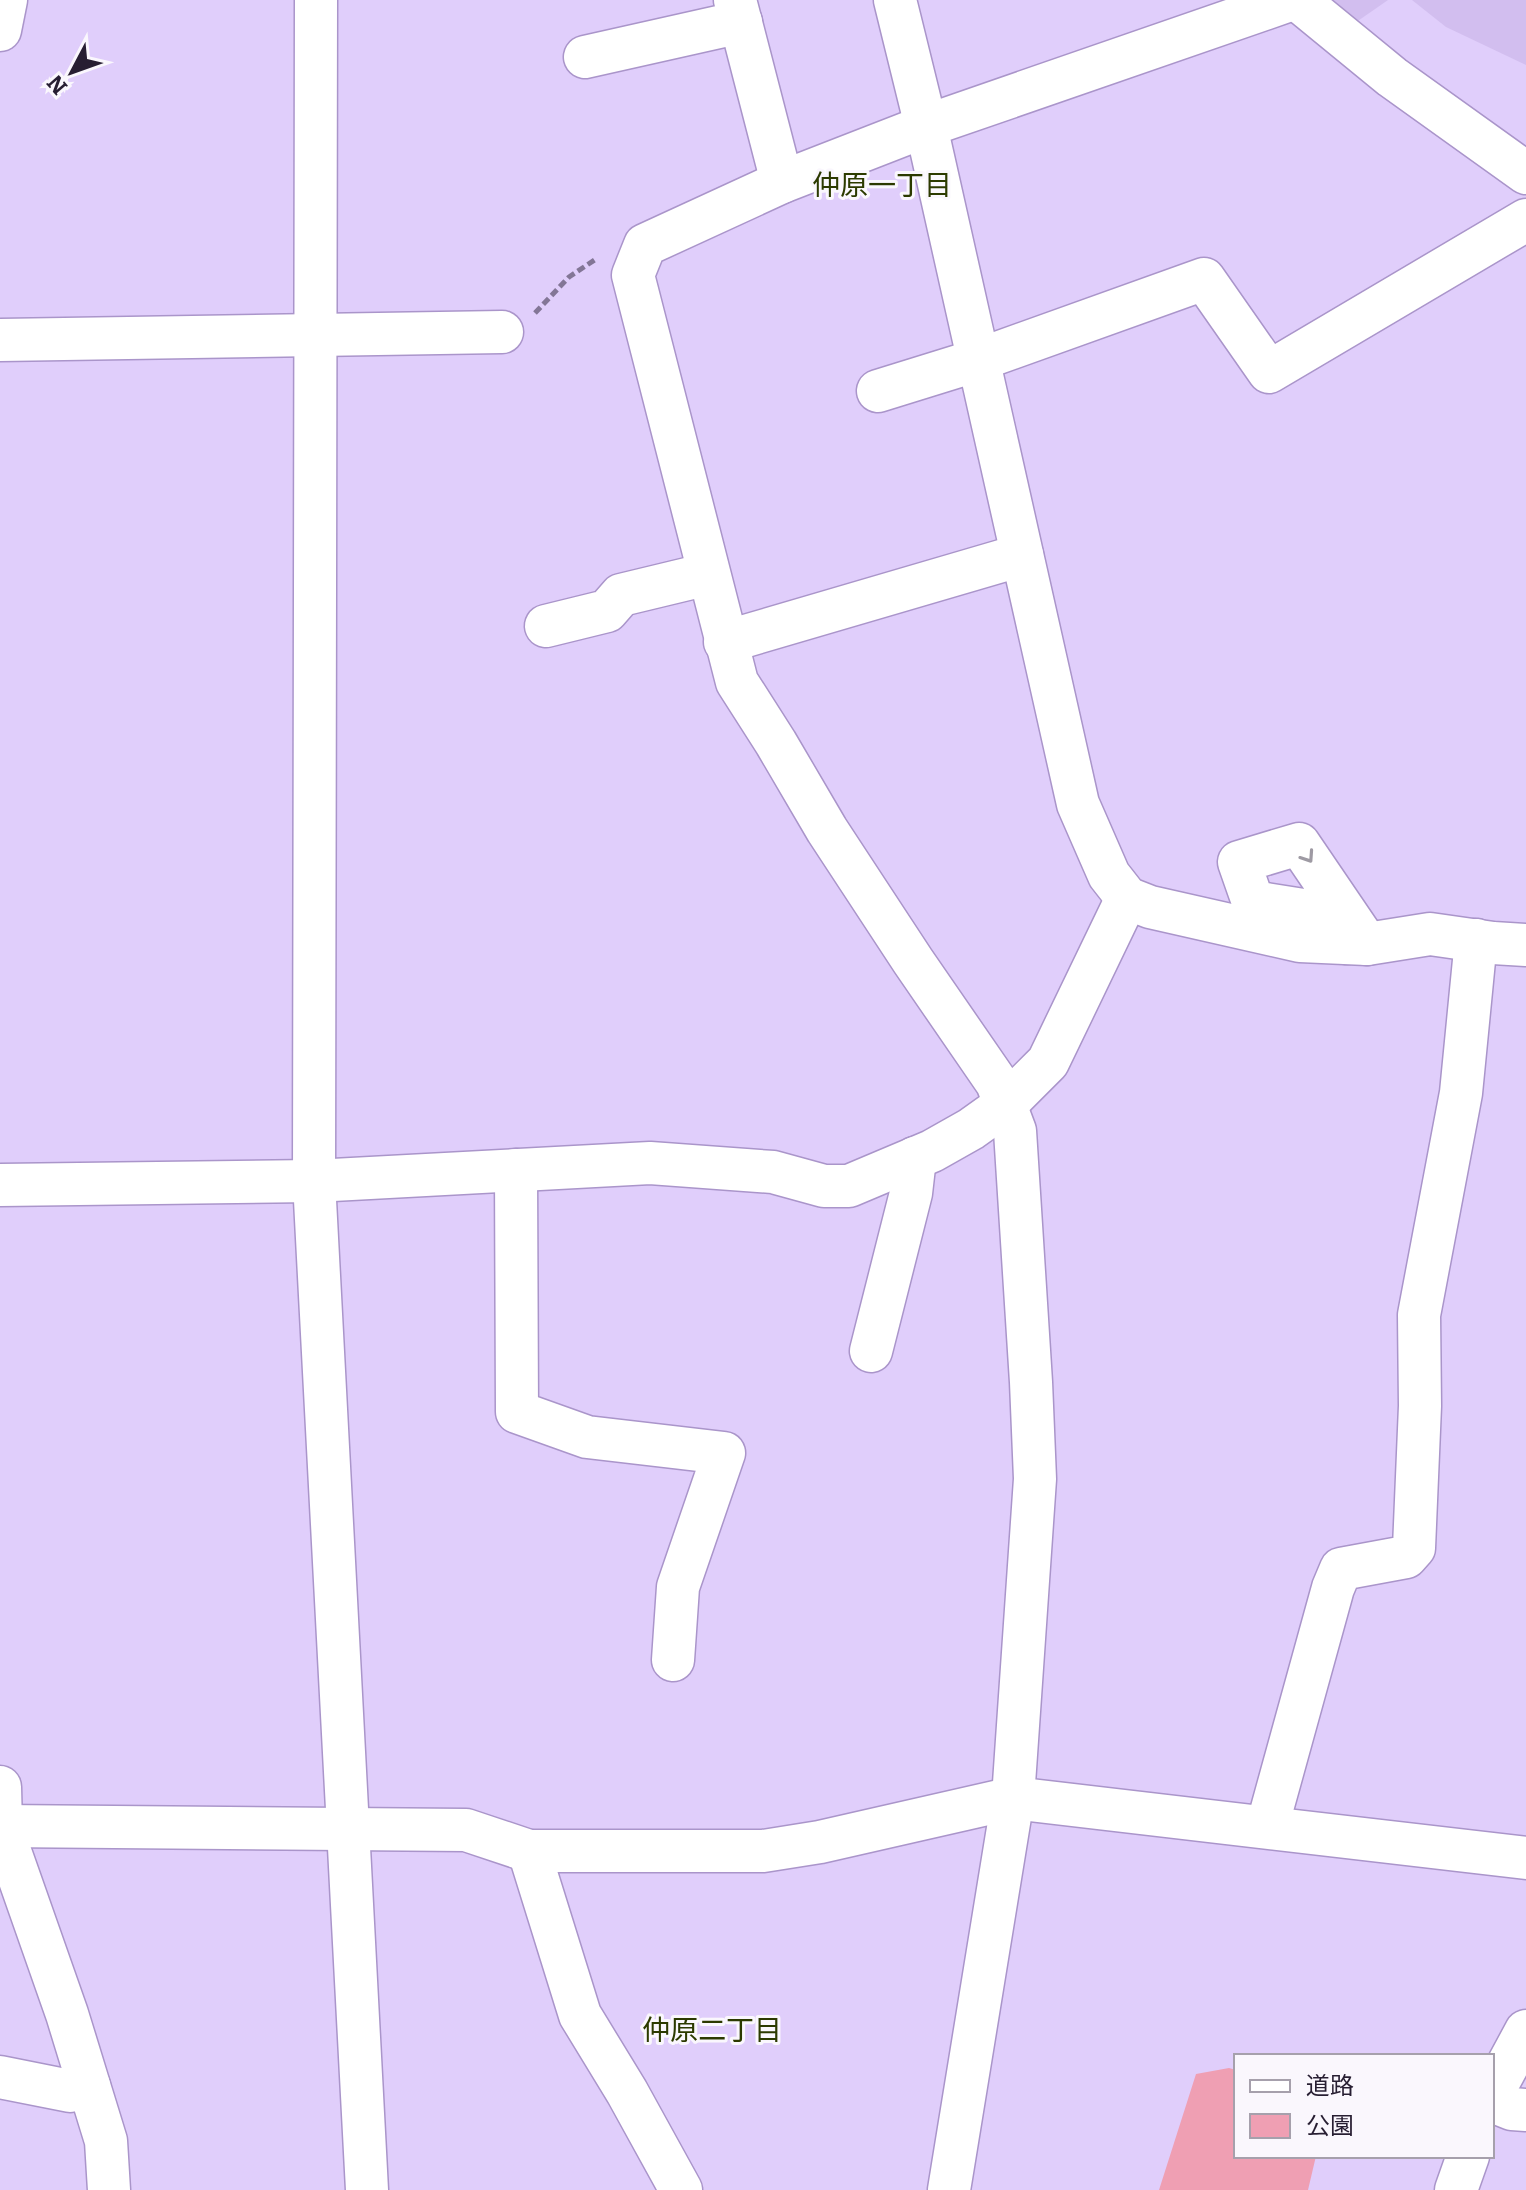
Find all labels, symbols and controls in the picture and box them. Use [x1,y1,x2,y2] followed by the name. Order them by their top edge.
[32,32,112,112] north arrow
[42,70,73,100] text: N
[812,169,952,202] district label: 仲原一丁目
[1298,848,1313,863] one-way arrow
[642,2014,782,2047] district label: 仲原二丁目
[1234,2054,1494,2158] legend
[1306,2072,1354,2100] text: 道路
[1306,2112,1354,2140] text: 公園

